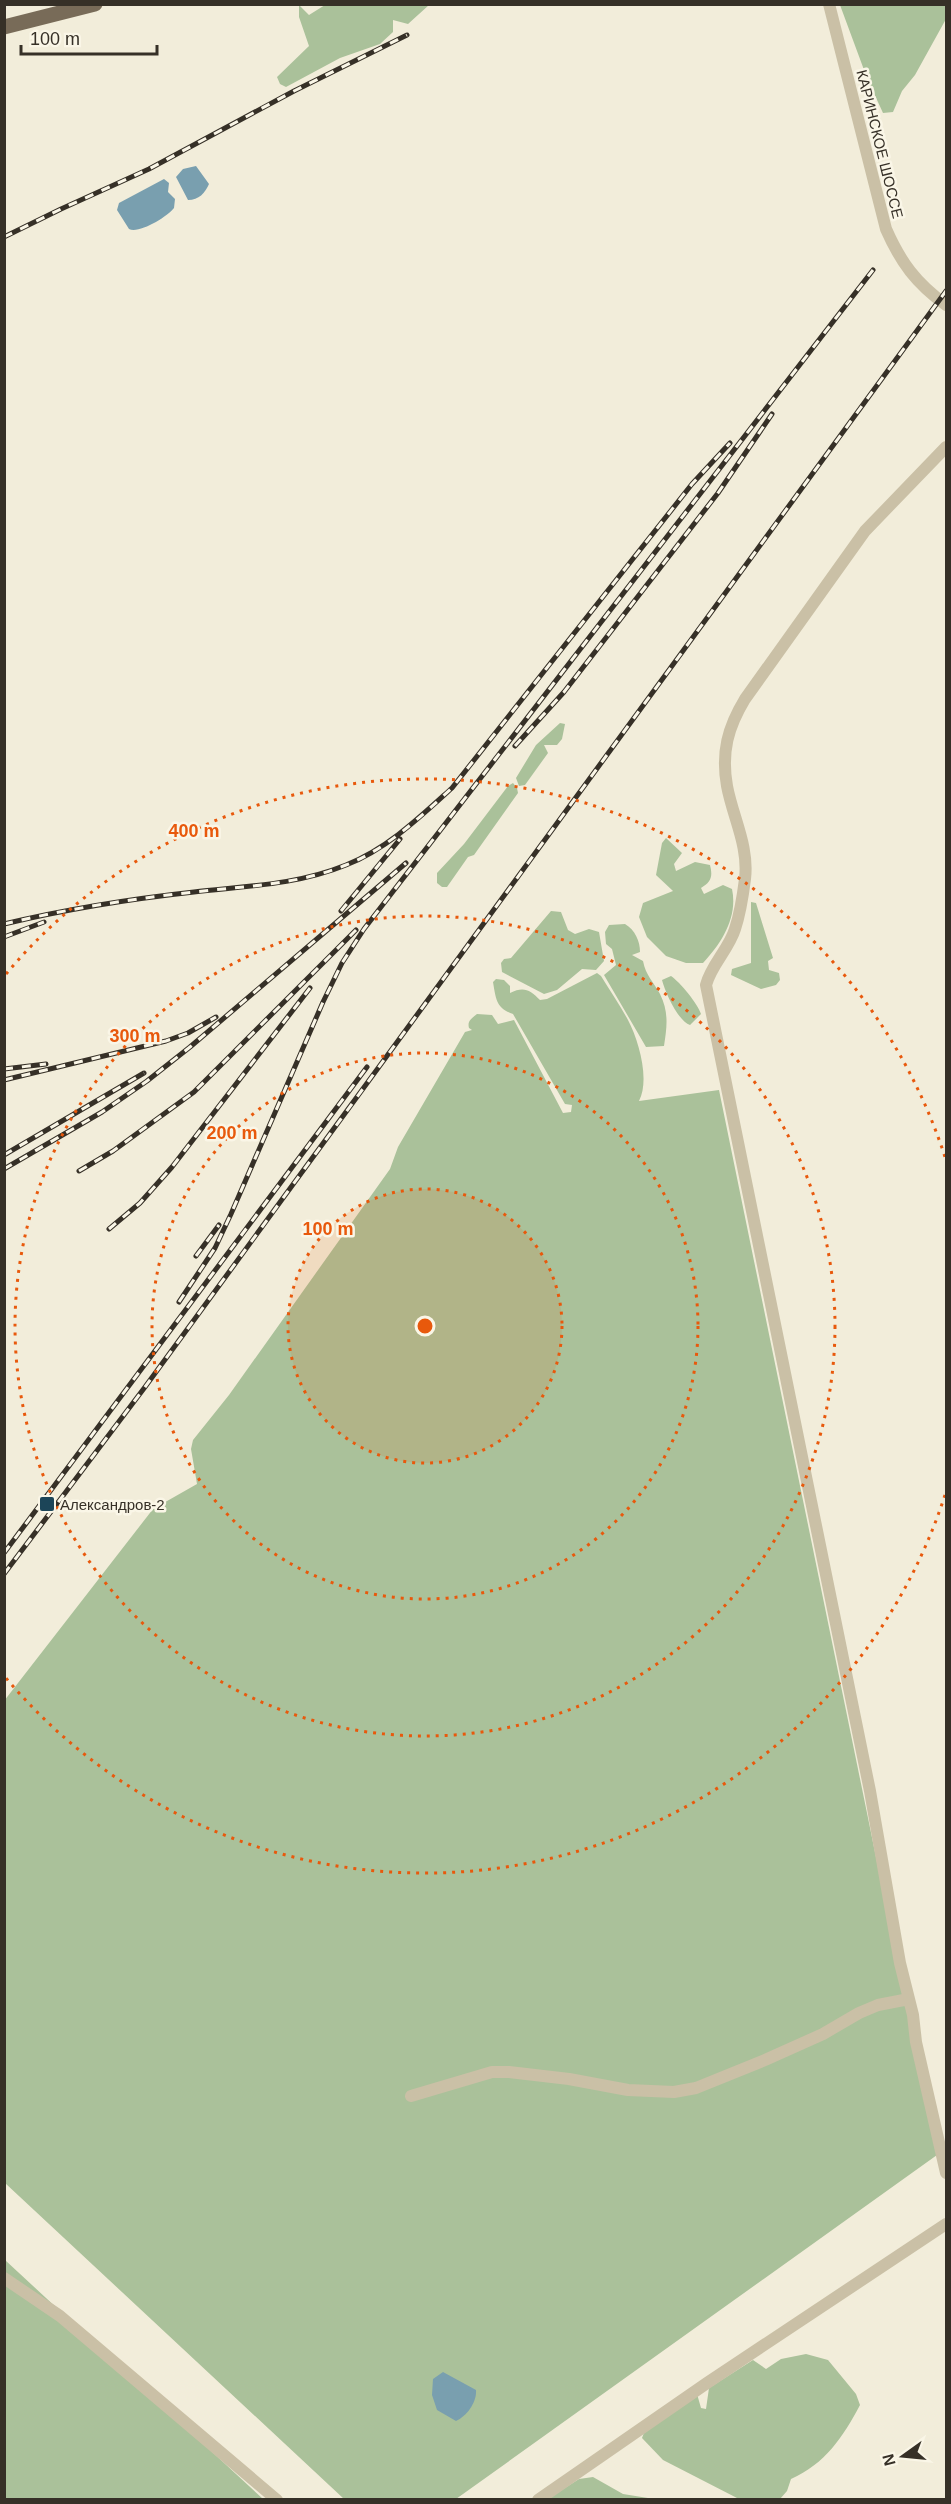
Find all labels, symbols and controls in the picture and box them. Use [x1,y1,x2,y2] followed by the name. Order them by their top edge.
[21,18,158,56] scale bar
[30,29,80,49] text: 100 m
[853,68,907,220] street label: КАРИНСКОЕ ШОССЕ
[168,821,220,841] text: 400 m
[109,1026,161,1046] text: 300 m
[206,1123,258,1143] text: 200 m
[302,1219,354,1239] text: 100 m
[415,1316,435,1336] centre of rings
[38,1495,56,1513] marker: Александров-2
[60,1496,165,1513] place label: Александров-2
[873,2426,933,2486] north arrow
[879,2452,899,2468] text: N

